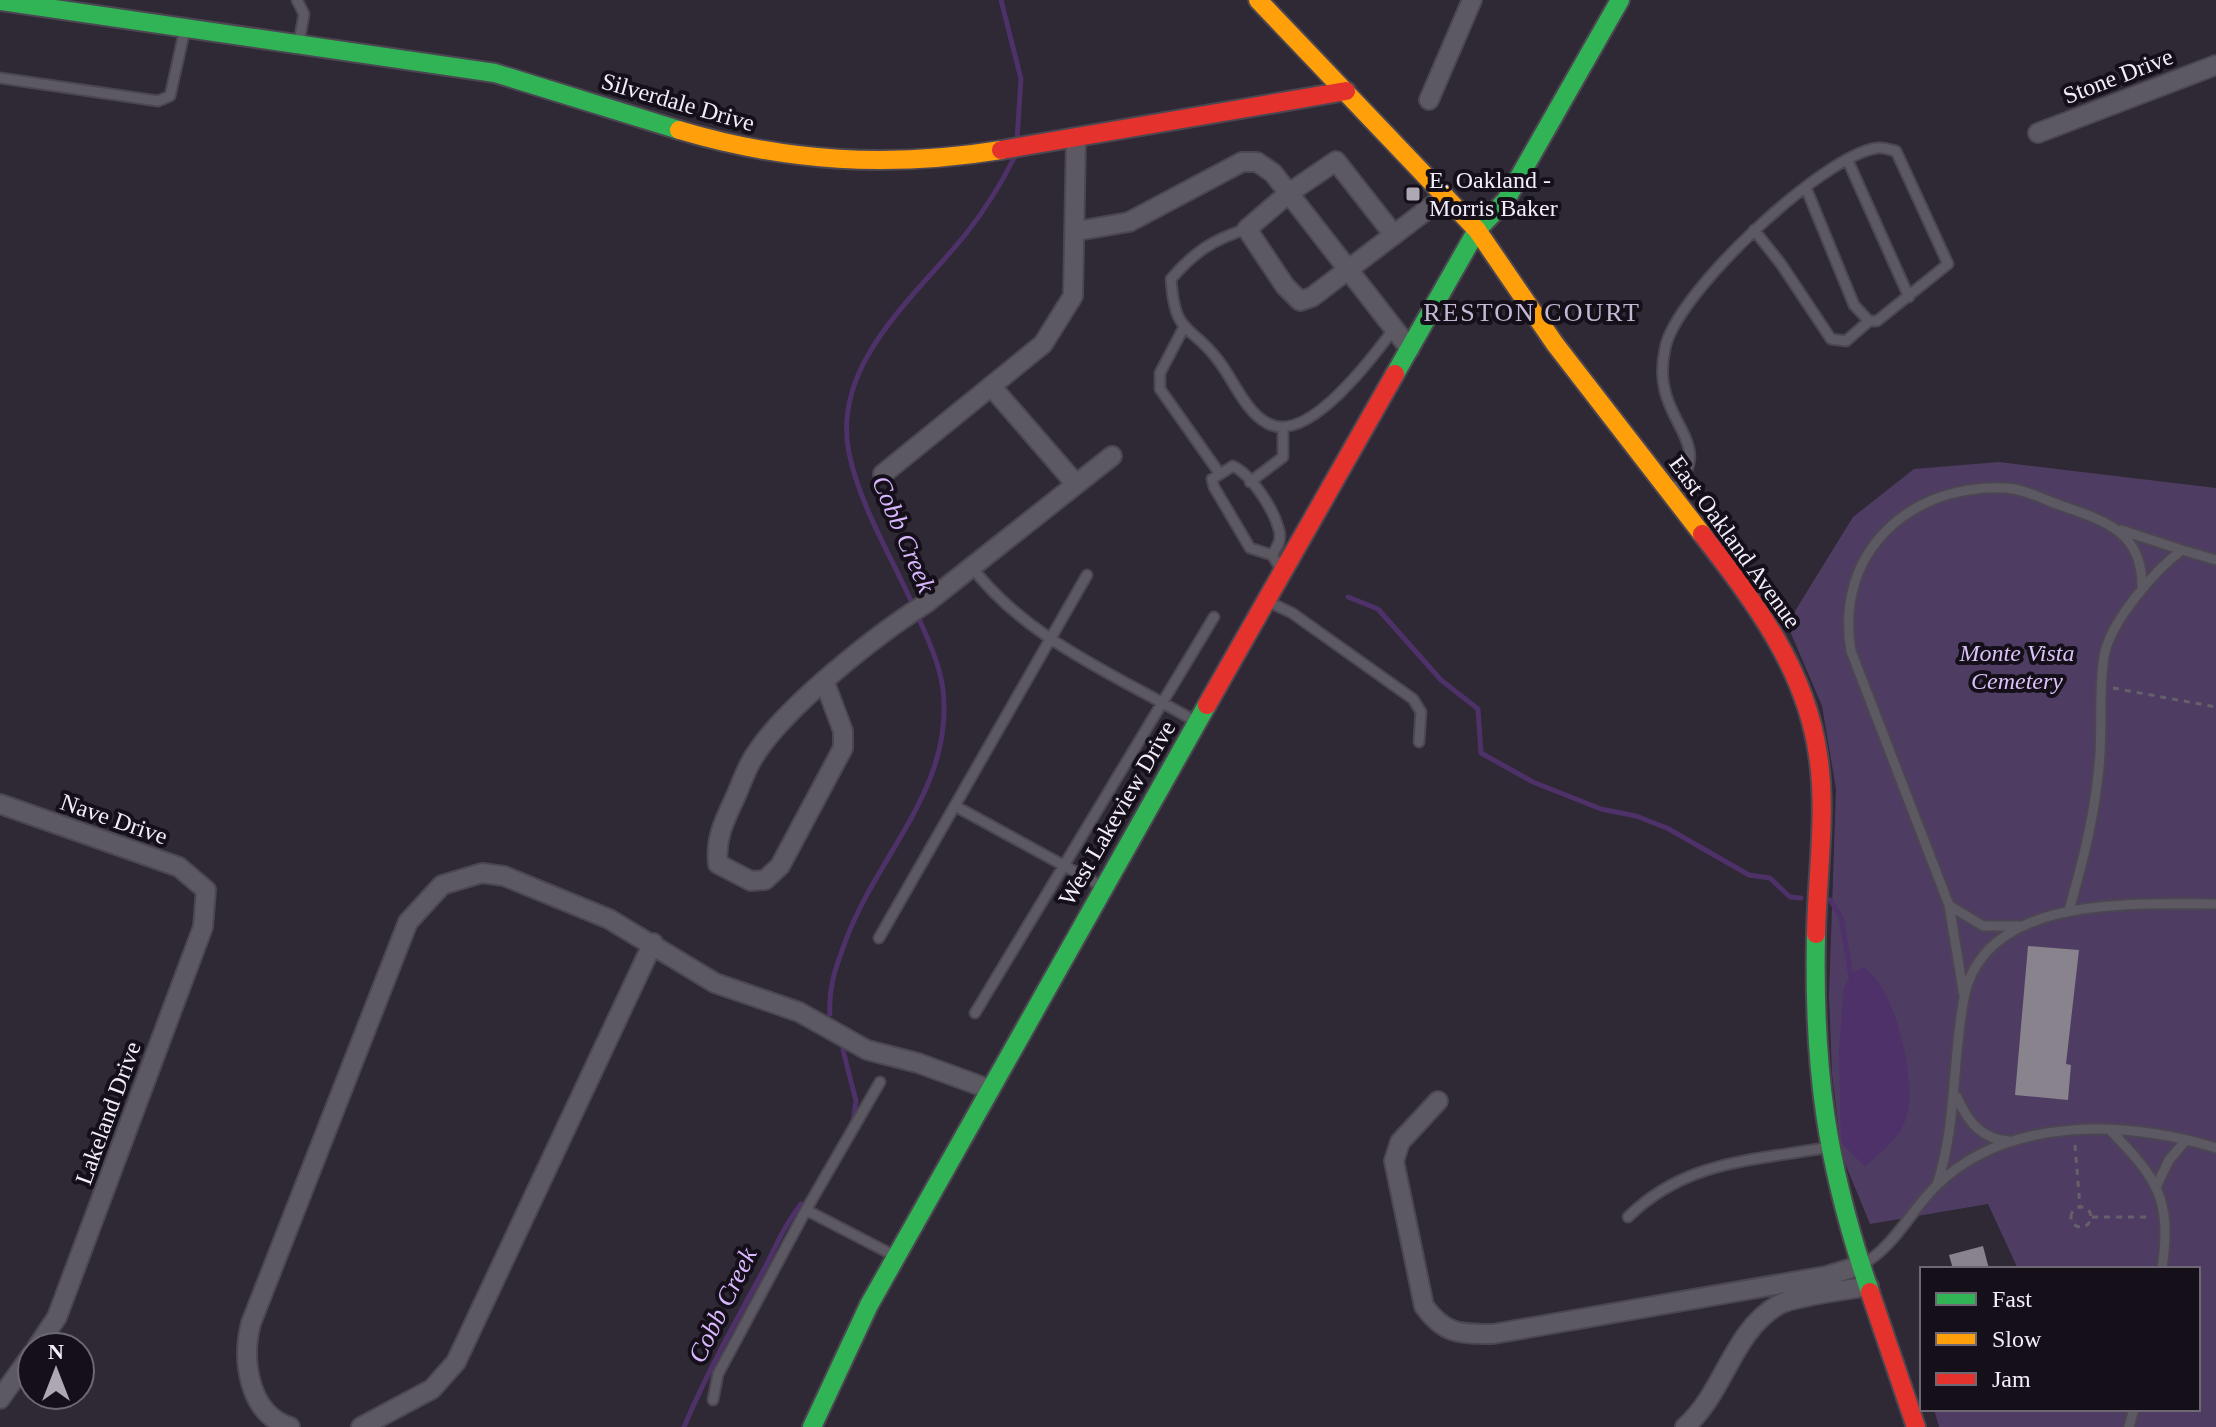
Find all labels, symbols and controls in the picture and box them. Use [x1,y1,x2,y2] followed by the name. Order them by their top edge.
[2060,43,2176,109] street label: Stone Drive
[598,68,758,136] street label: Silverdale Drive
[1429,167,1558,221] place label: E. Oakland - Morris Baker
[1404,185,1422,203] marker: E. Oakland - Morris Baker
[1423,298,1641,327] district label: RESTON COURT
[1664,451,1806,633] street label: East Oakland Avenue
[866,471,941,597] water label: Cobb Creek
[1959,640,2074,694] park label: Monte Vista Cemetery
[1054,716,1180,910] street label: West Lakeview Drive
[57,789,171,849] street label: Nave Drive
[70,1038,146,1188] street label: Lakeland Drive
[682,1243,763,1367] water label: Cobb Creek
[1920,1267,2200,1411] legend
[1992,1286,2032,1312] text: Fast
[1992,1326,2042,1352] text: Slow
[16,1331,96,1411] north arrow
[48,1339,64,1364] text: N
[1992,1366,2031,1392] text: Jam

